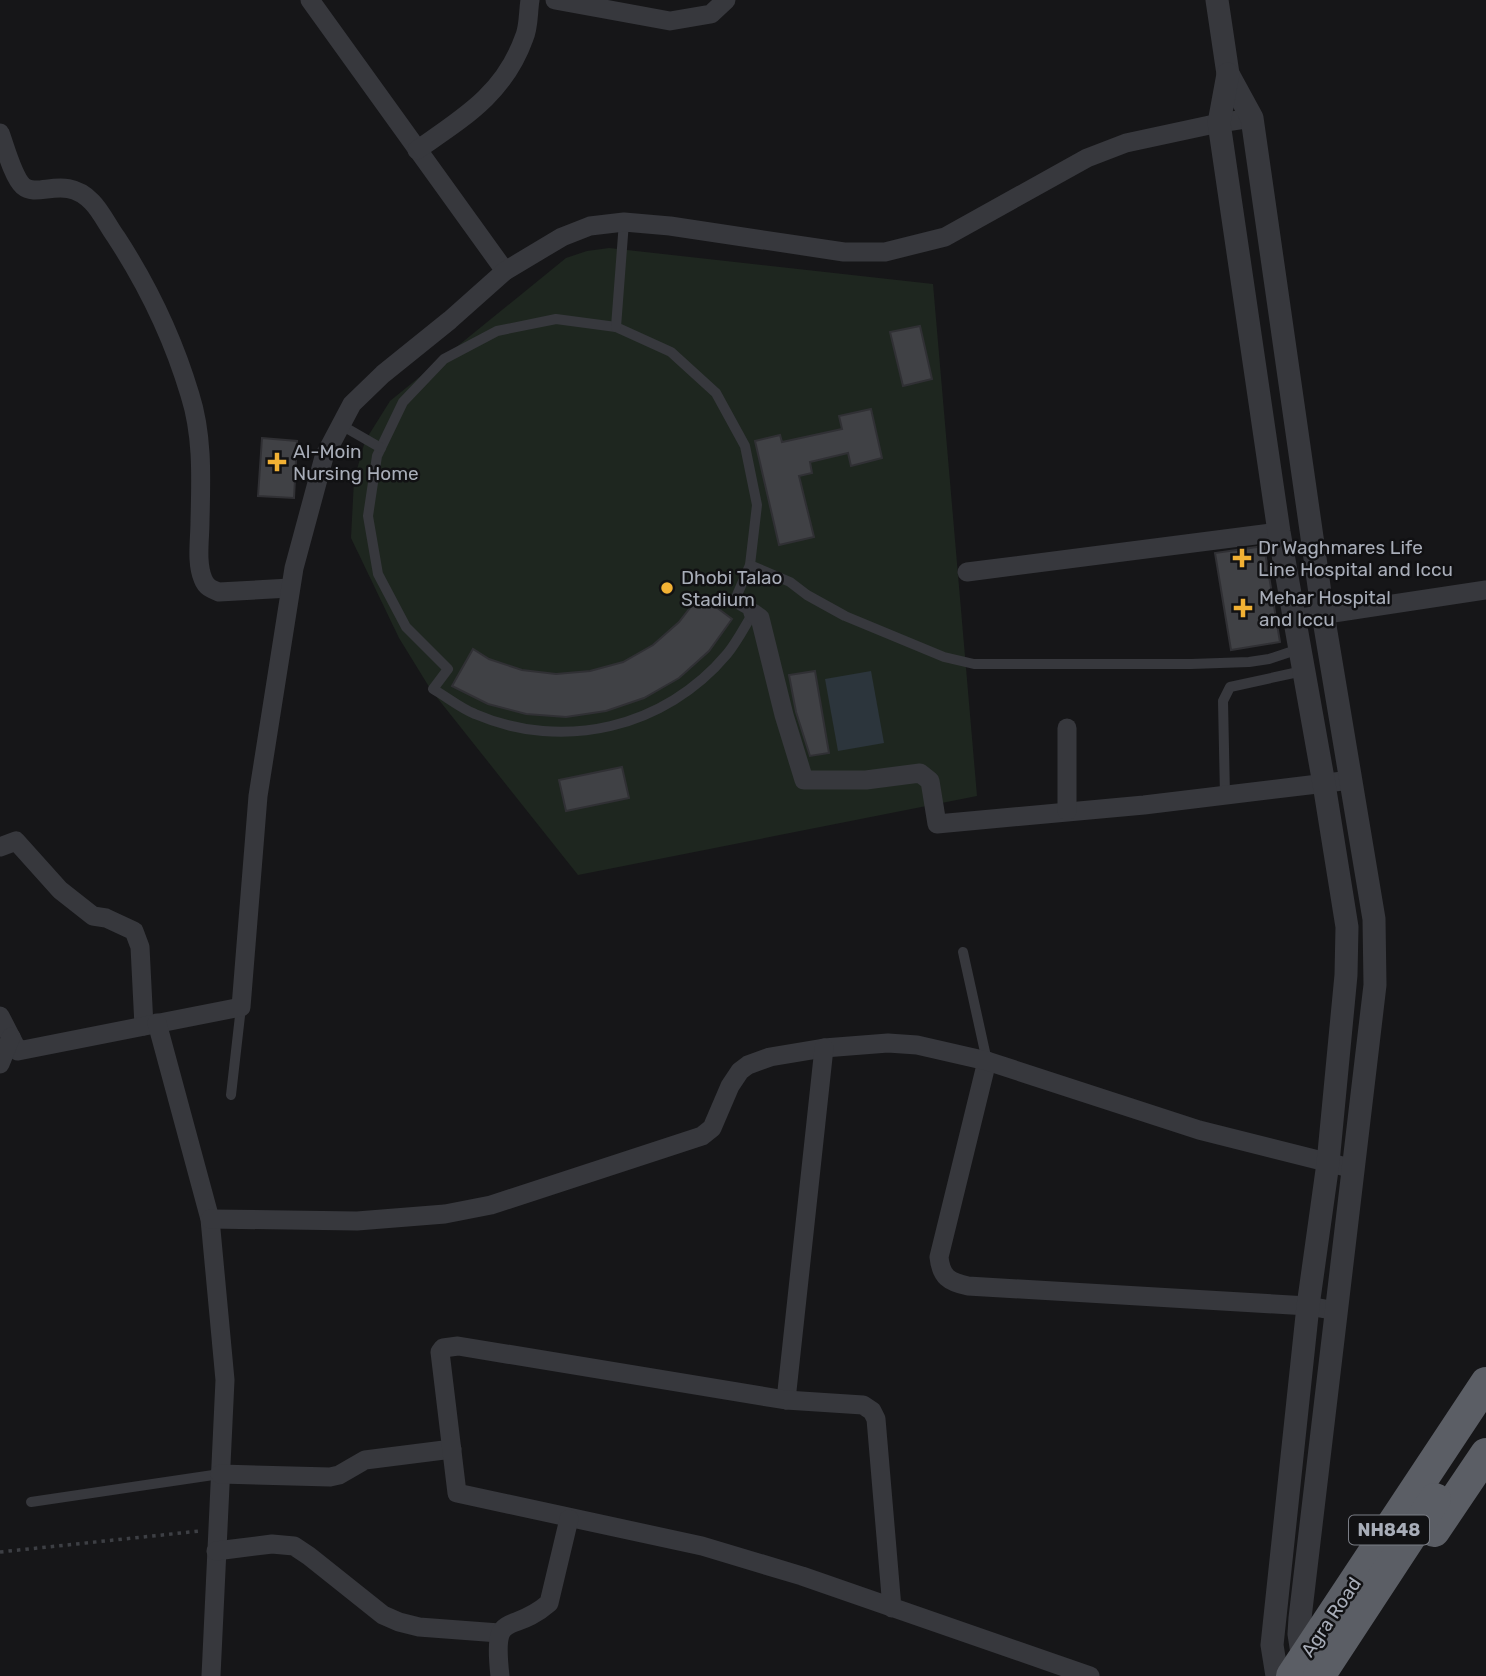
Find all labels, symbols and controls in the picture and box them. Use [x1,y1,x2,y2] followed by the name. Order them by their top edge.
[293,440,419,485] place label: Al-Moin Nursing Home
[267,452,287,472] marker: Al-Moin Nursing Home
[1258,536,1453,581] place label: Dr Waghmares Life Line Hospital and Iccu
[1232,548,1252,568] marker: Dr Waghmares Life Line Hospital and Iccu
[681,566,782,611] place label: Dhobi Talao Stadium
[659,580,675,596] marker: Dhobi Talao Stadium
[1259,586,1391,631] place label: Mehar Hospital and Iccu
[1233,598,1253,618] marker: Mehar Hospital and Iccu
[1349,1516,1429,1545] road number: NH848
[1296,1573,1366,1661] street label: Agra Road

